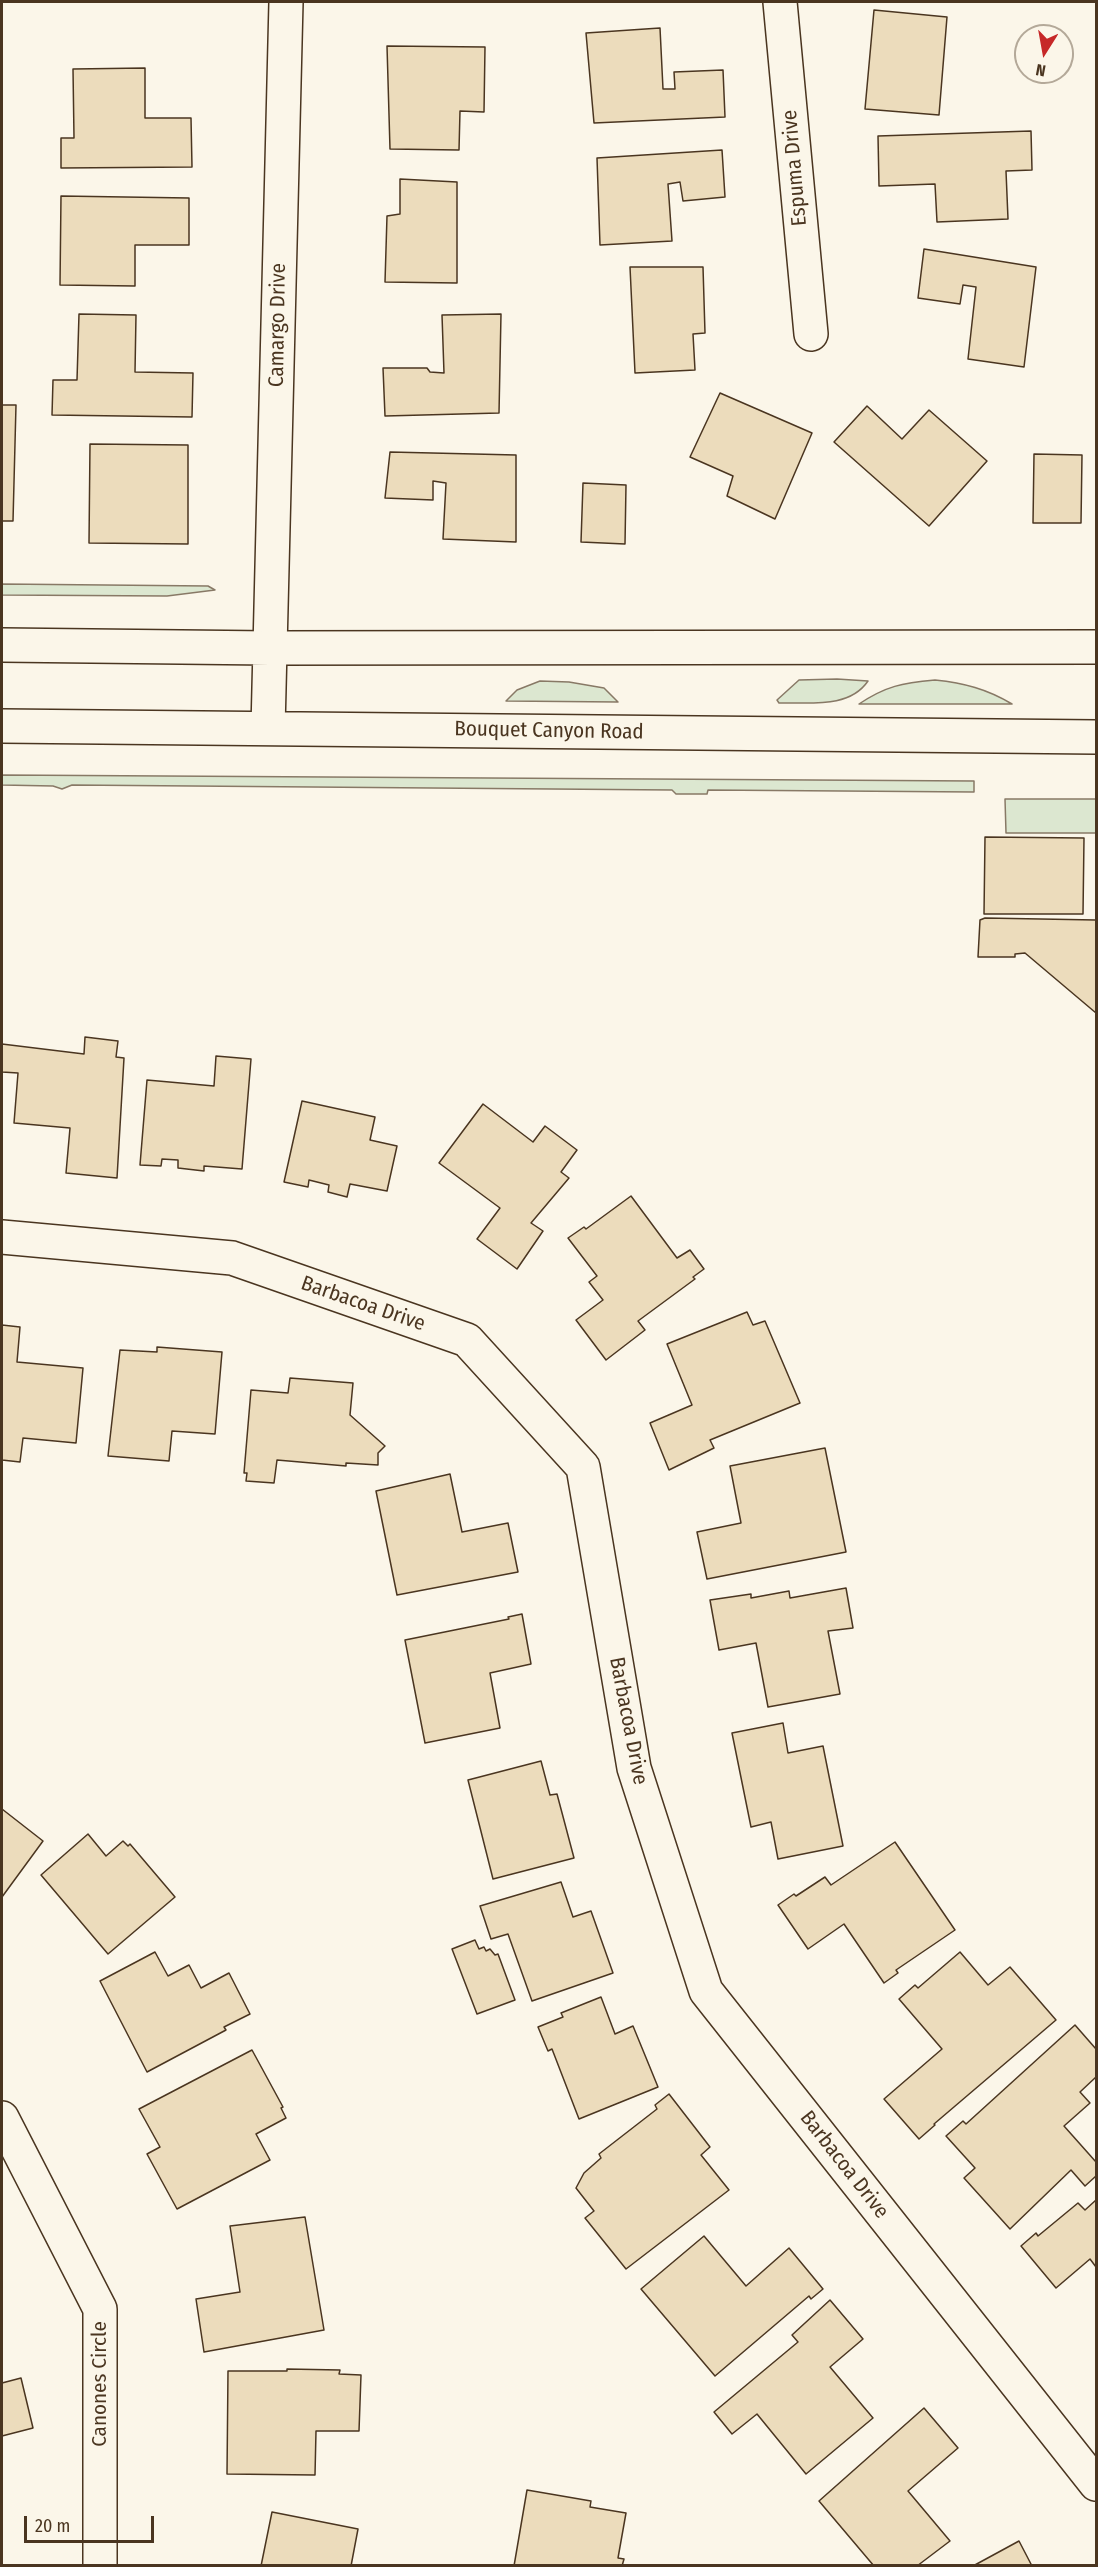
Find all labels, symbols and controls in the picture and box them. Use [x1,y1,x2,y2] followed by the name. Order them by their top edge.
[1014,24,1074,84] north arrow
[1034,60,1047,80] text: N
[777,109,813,227] street label: Espuma Drive
[264,263,292,387] street label: Camargo Drive
[454,717,644,745] street label: Bouquet Canyon Road
[298,1271,428,1337] street label: Barbacoa Drive
[603,1655,653,1787] street label: Barbacoa Drive
[794,2106,894,2224] street label: Barbacoa Drive
[87,2321,113,2447] street label: Canones Circle
[27,2504,158,2542] scale bar
[35,2515,70,2537] text: 20 m

